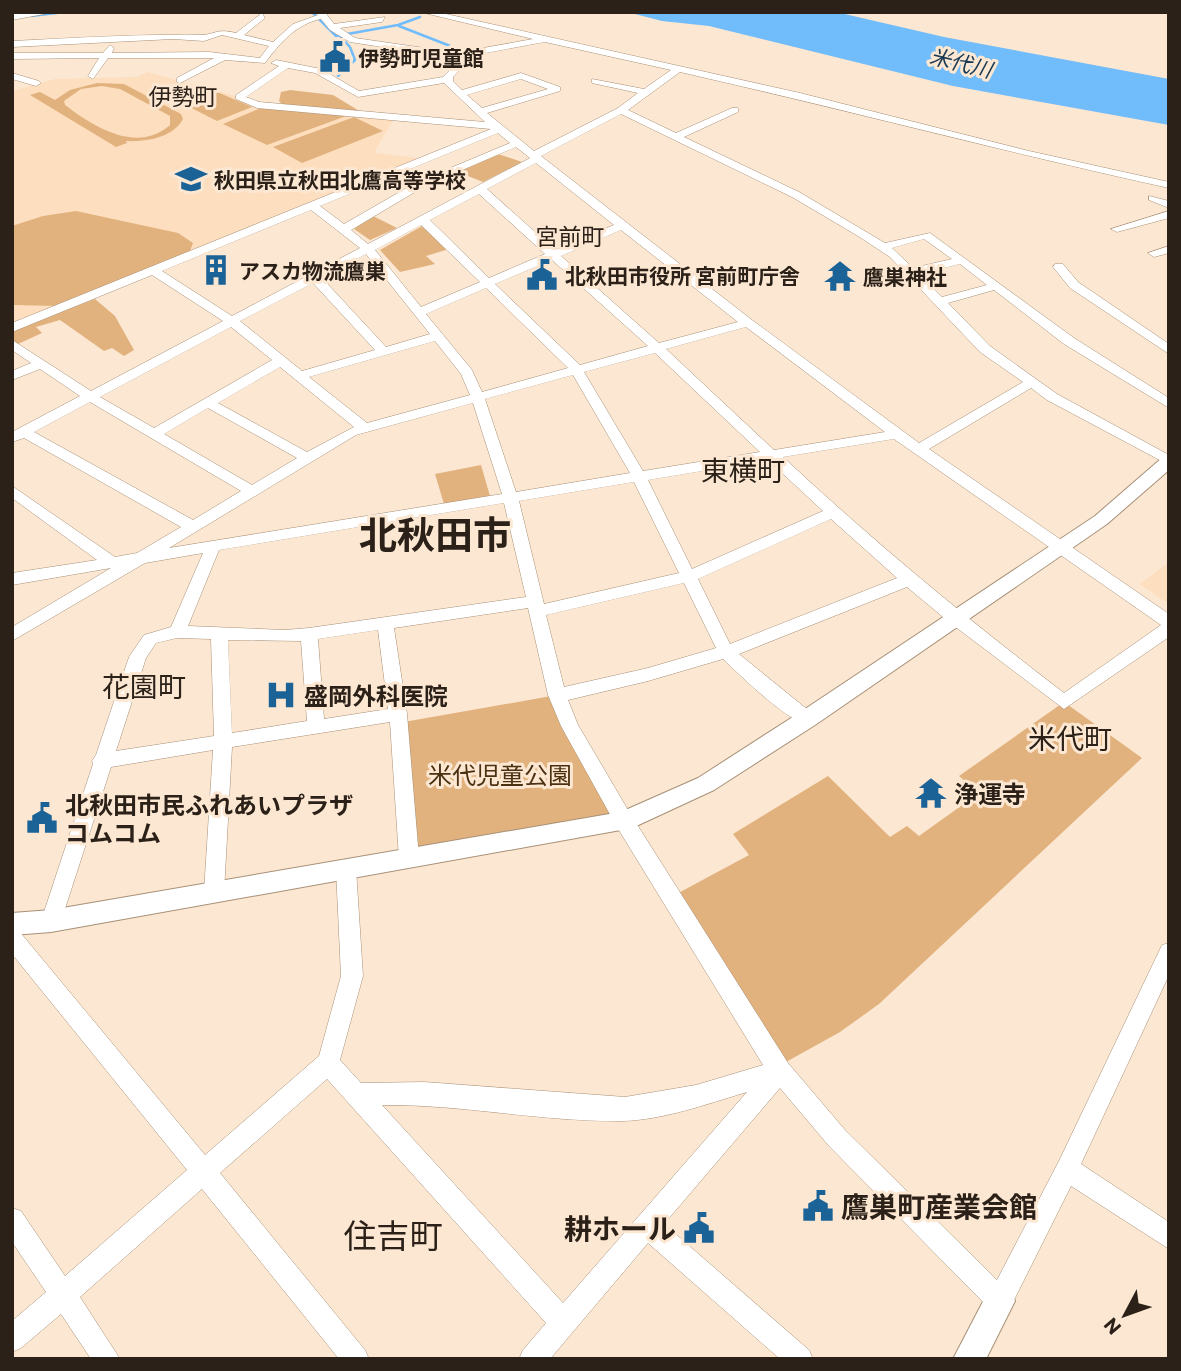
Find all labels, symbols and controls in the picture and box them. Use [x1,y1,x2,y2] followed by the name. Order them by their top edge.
[318,40,352,74] public building icon: 伊勢町児童館
[927,42,997,82] water label: 米代川
[358,45,484,70] place label: 伊勢町児童館
[149,82,218,110] district label: 伊勢町
[174,162,208,196] school or university icon: 秋田県立秋田北鷹高等学校
[214,167,466,192] place label: 秋田県立秋田北鷹高等学校
[536,222,605,250] district label: 宮前町
[199,253,233,287] building icon: アスカ物流鷹巣
[239,258,386,283] place label: アスカ物流鷹巣
[525,258,559,292] public building icon: 北秋田市役所 宮前町庁舎
[823,259,857,293] temple icon: 鷹巣神社
[565,263,800,288] place label: 北秋田市役所 宮前町庁舎
[863,264,947,289] place label: 鷹巣神社
[701,453,785,487] district label: 東横町
[359,510,511,557] district label: 北秋田市
[102,669,186,703] district label: 花園町
[264,678,298,712] hospital icon: 盛岡外科医院
[304,681,448,710] place label: 盛岡外科医院
[1028,721,1112,755] district label: 米代町
[428,760,572,789] park label: 米代児童公園
[914,776,948,810] temple icon: 浄運寺
[954,779,1026,808] place label: 浄運寺
[65,790,353,847] place label: 北秋田市民ふれあいプラザ コムコム
[25,801,59,835] public building icon: 北秋田市民ふれあいプラザ コムコム
[801,1189,835,1223] public building icon: 鷹巣町産業会館
[841,1189,1037,1223] place label: 鷹巣町産業会館
[564,1211,676,1245] place label: 耕ホール
[682,1211,716,1245] public building icon: 耕ホール
[344,1214,443,1255] district label: 住吉町
[1090,1280,1160,1350] north arrow
[1098,1314,1125,1339] text: N

